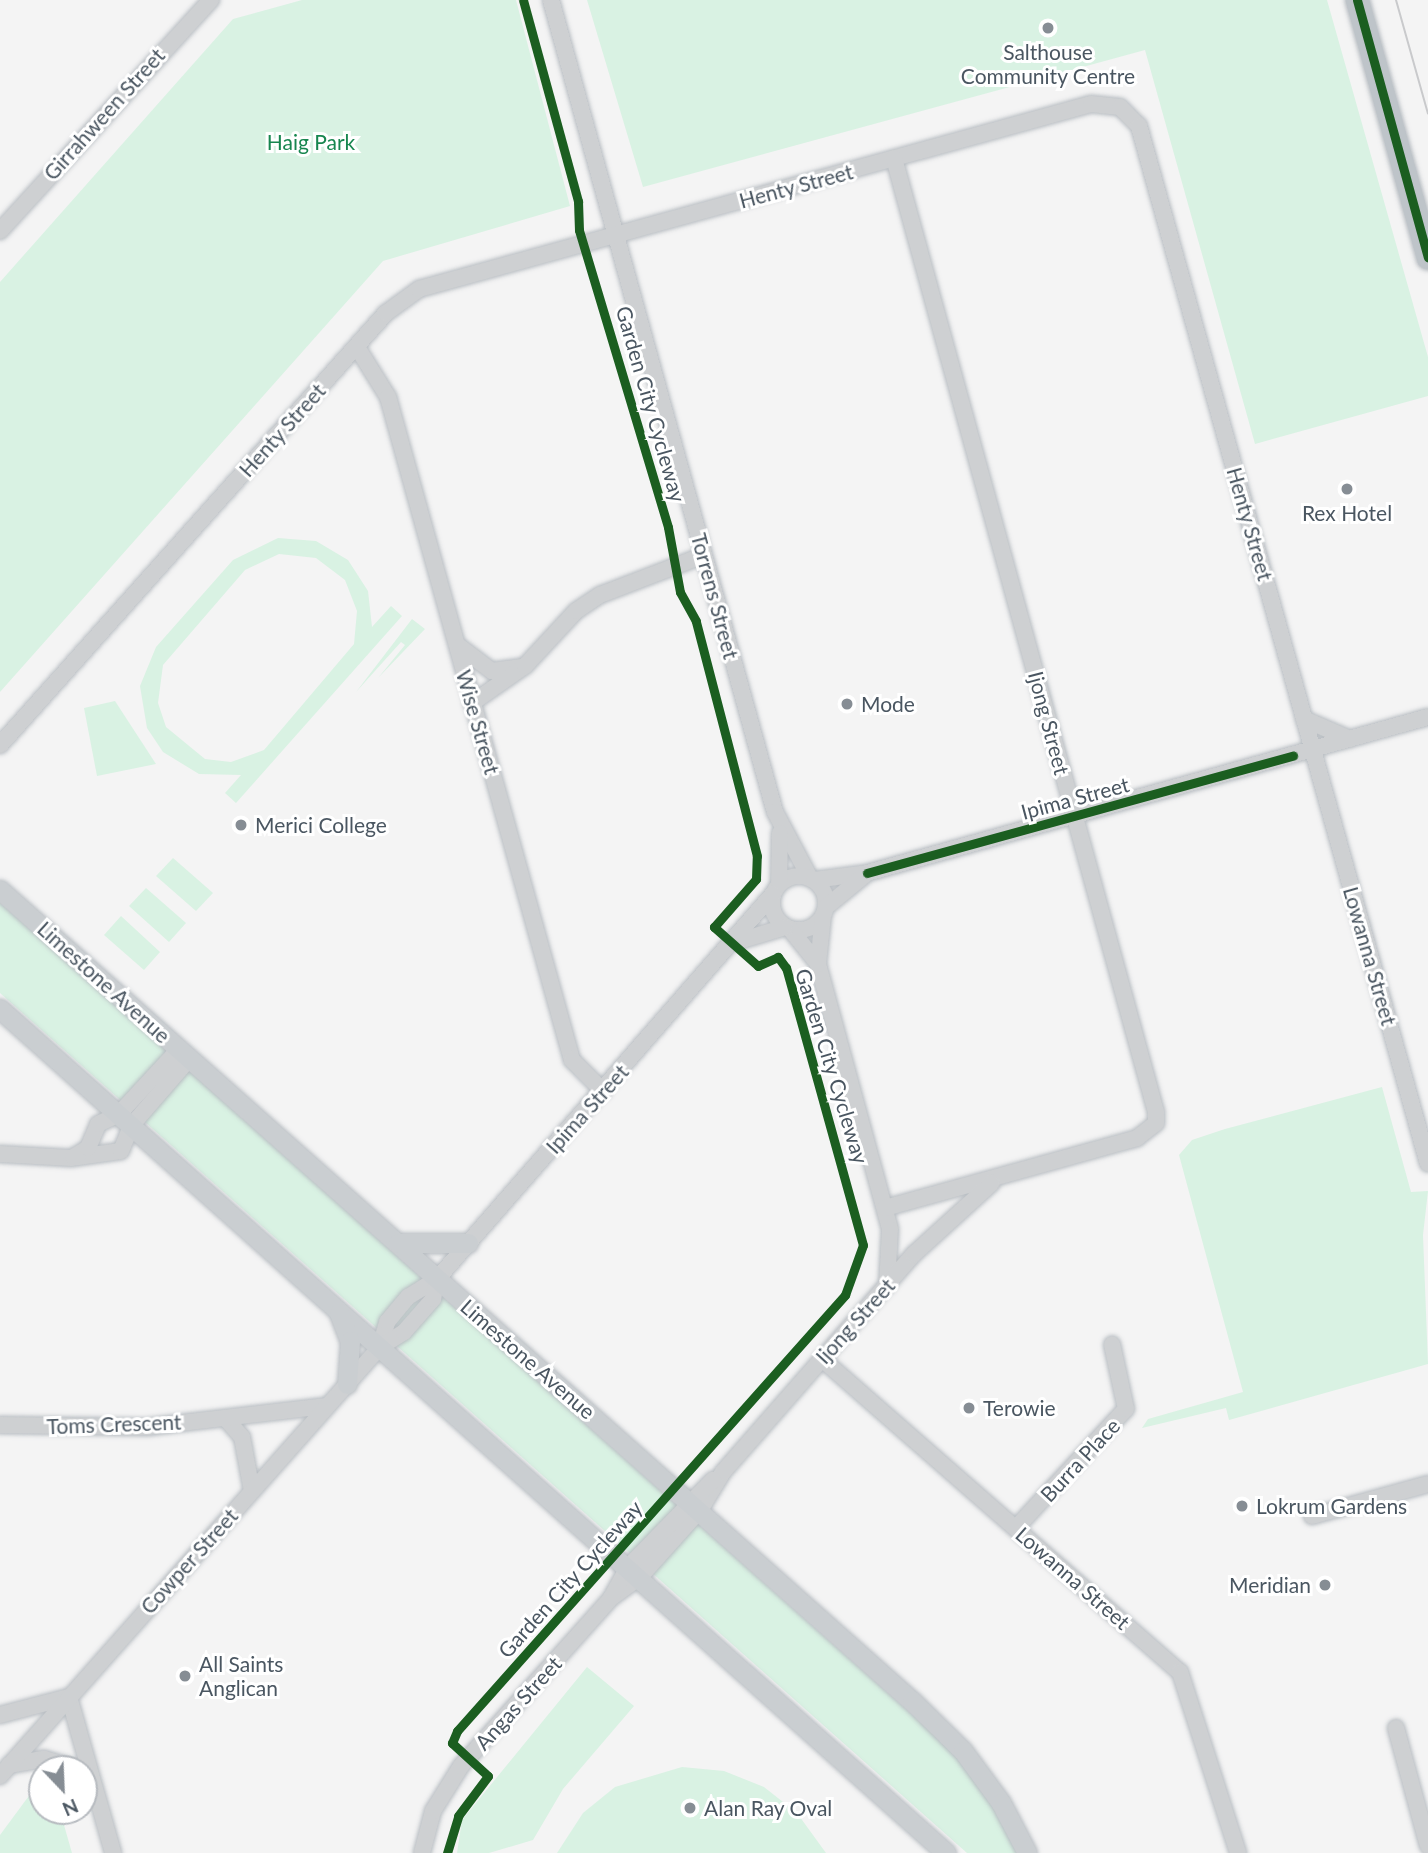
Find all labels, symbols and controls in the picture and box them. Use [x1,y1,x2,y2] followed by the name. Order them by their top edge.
[1040,20,1056,36] marker: Salthouse Community Centre
[961,39,1135,89] place label: Salthouse Community Centre
[38,43,170,185] street label: Girrahween Street
[267,129,355,155] park label: Haig Park
[736,159,856,213] street label: Henty Street
[611,303,691,505] street label: Garden City Cycleway
[233,378,331,482] street label: Henty Street
[1222,464,1278,584] street label: Henty Street
[1339,481,1355,497] marker: Rex Hotel
[1302,500,1392,526] place label: Rex Hotel
[686,530,744,662] street label: Torrens Street
[451,667,505,777] street label: Wise Street
[1023,669,1075,777] street label: Ijong Street
[861,691,915,717] place label: Mode
[839,696,855,712] marker: Mode
[1018,771,1132,825] street label: Ipima Street
[255,812,387,838] place label: Merici College
[233,817,249,833] marker: Merici College
[1338,884,1402,1028] street label: Lowanna Street
[32,916,176,1048] street label: Limestone Avenue
[790,965,874,1167] street label: Garden City Cycleway
[541,1059,633,1159] street label: Ipima Street
[810,1273,900,1369] street label: Ijong Street
[455,1294,601,1424] street label: Limestone Avenue
[983,1395,1056,1421] place label: Terowie
[961,1400,977,1416] marker: Terowie
[46,1409,182,1439] street label: Toms Crescent
[1035,1413,1125,1507] street label: Burra Place
[1256,1493,1407,1519] place label: Lokrum Gardens
[493,1495,647,1663] street label: Garden City Cycleway
[1234,1498,1250,1514] marker: Lokrum Gardens
[135,1503,243,1619] street label: Cowper Street
[1011,1522,1135,1634] street label: Lowanna Street
[1229,1572,1311,1598] place label: Meridian
[1317,1577,1333,1593] marker: Meridian
[199,1651,283,1701] place label: All Saints Anglican
[469,1651,567,1755] street label: Angas Street
[177,1668,193,1684] marker: All Saints Anglican
[28,1755,98,1825] north arrow
[59,1795,82,1821] text: N
[704,1795,833,1821] place label: Alan Ray Oval
[682,1800,698,1816] marker: Alan Ray Oval

